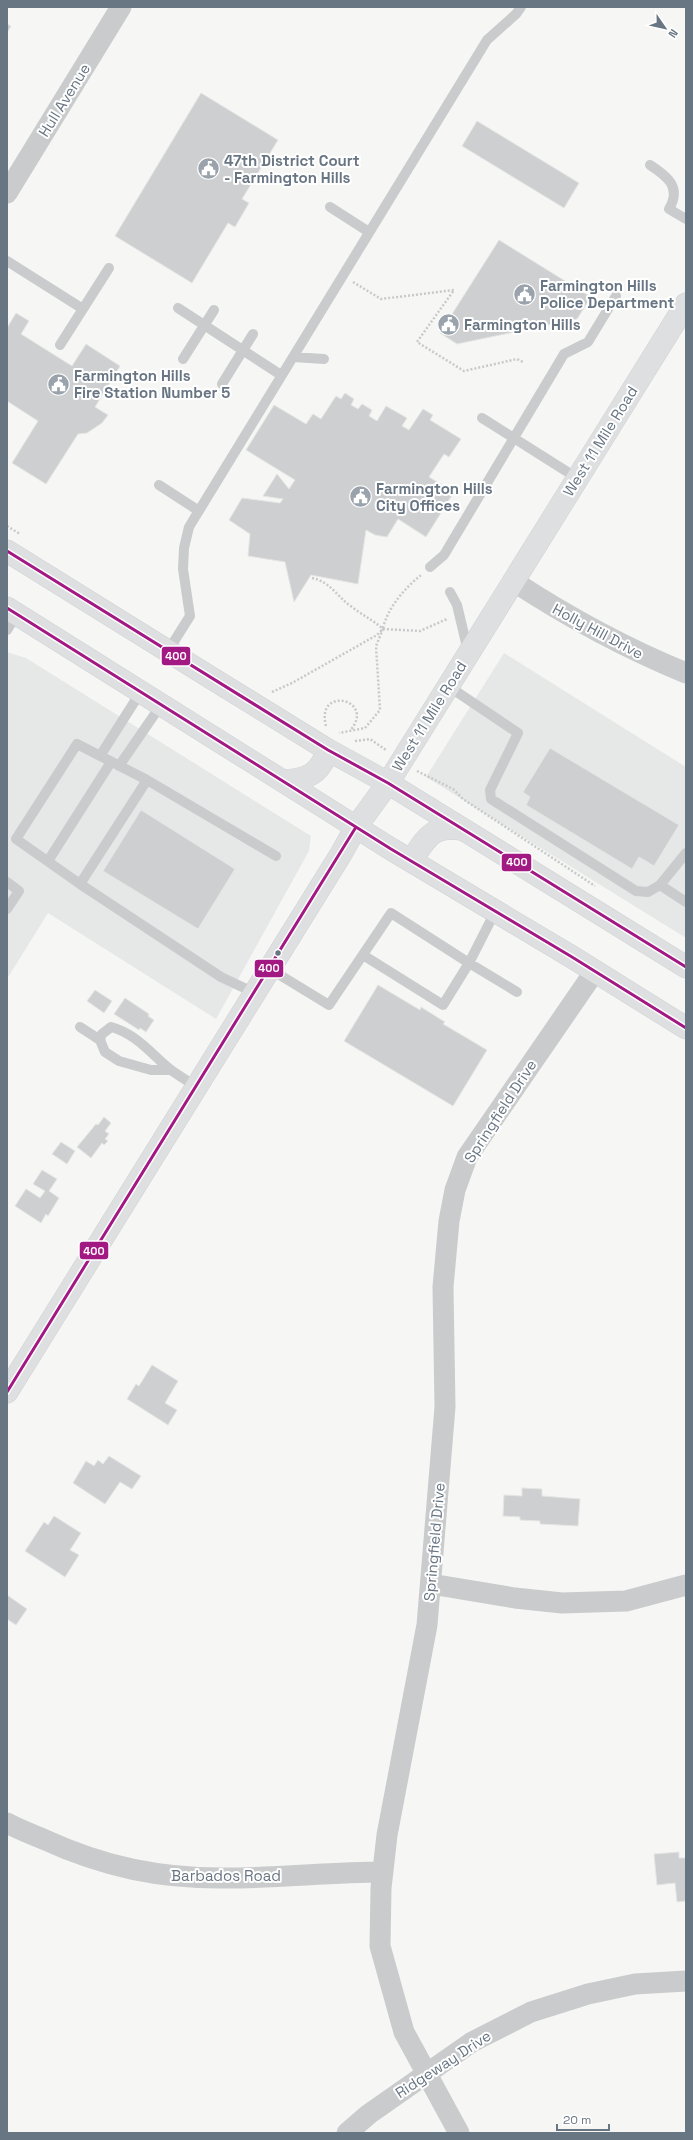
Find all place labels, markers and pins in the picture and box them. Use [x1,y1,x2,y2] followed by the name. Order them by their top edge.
[224,151,360,187] place label: 47th District Court - Farmington Hills
[195,156,221,182] public building icon: 47th District Court - Farmington Hills
[540,276,674,312] place label: Farmington Hills Police Department
[512,281,538,307] public building icon: Farmington Hills Police Department
[436,311,462,337] public building icon: Farmington Hills
[464,315,581,334] place label: Farmington Hills
[74,366,230,402] place label: Farmington Hills Fire Station Number 5
[45,371,71,397] public building icon: Farmington Hills Fire Station Number 5
[376,479,493,515] place label: Farmington Hills City Offices
[347,484,373,510] public building icon: Farmington Hills City Offices
[273,948,283,958] unlabelled marker

